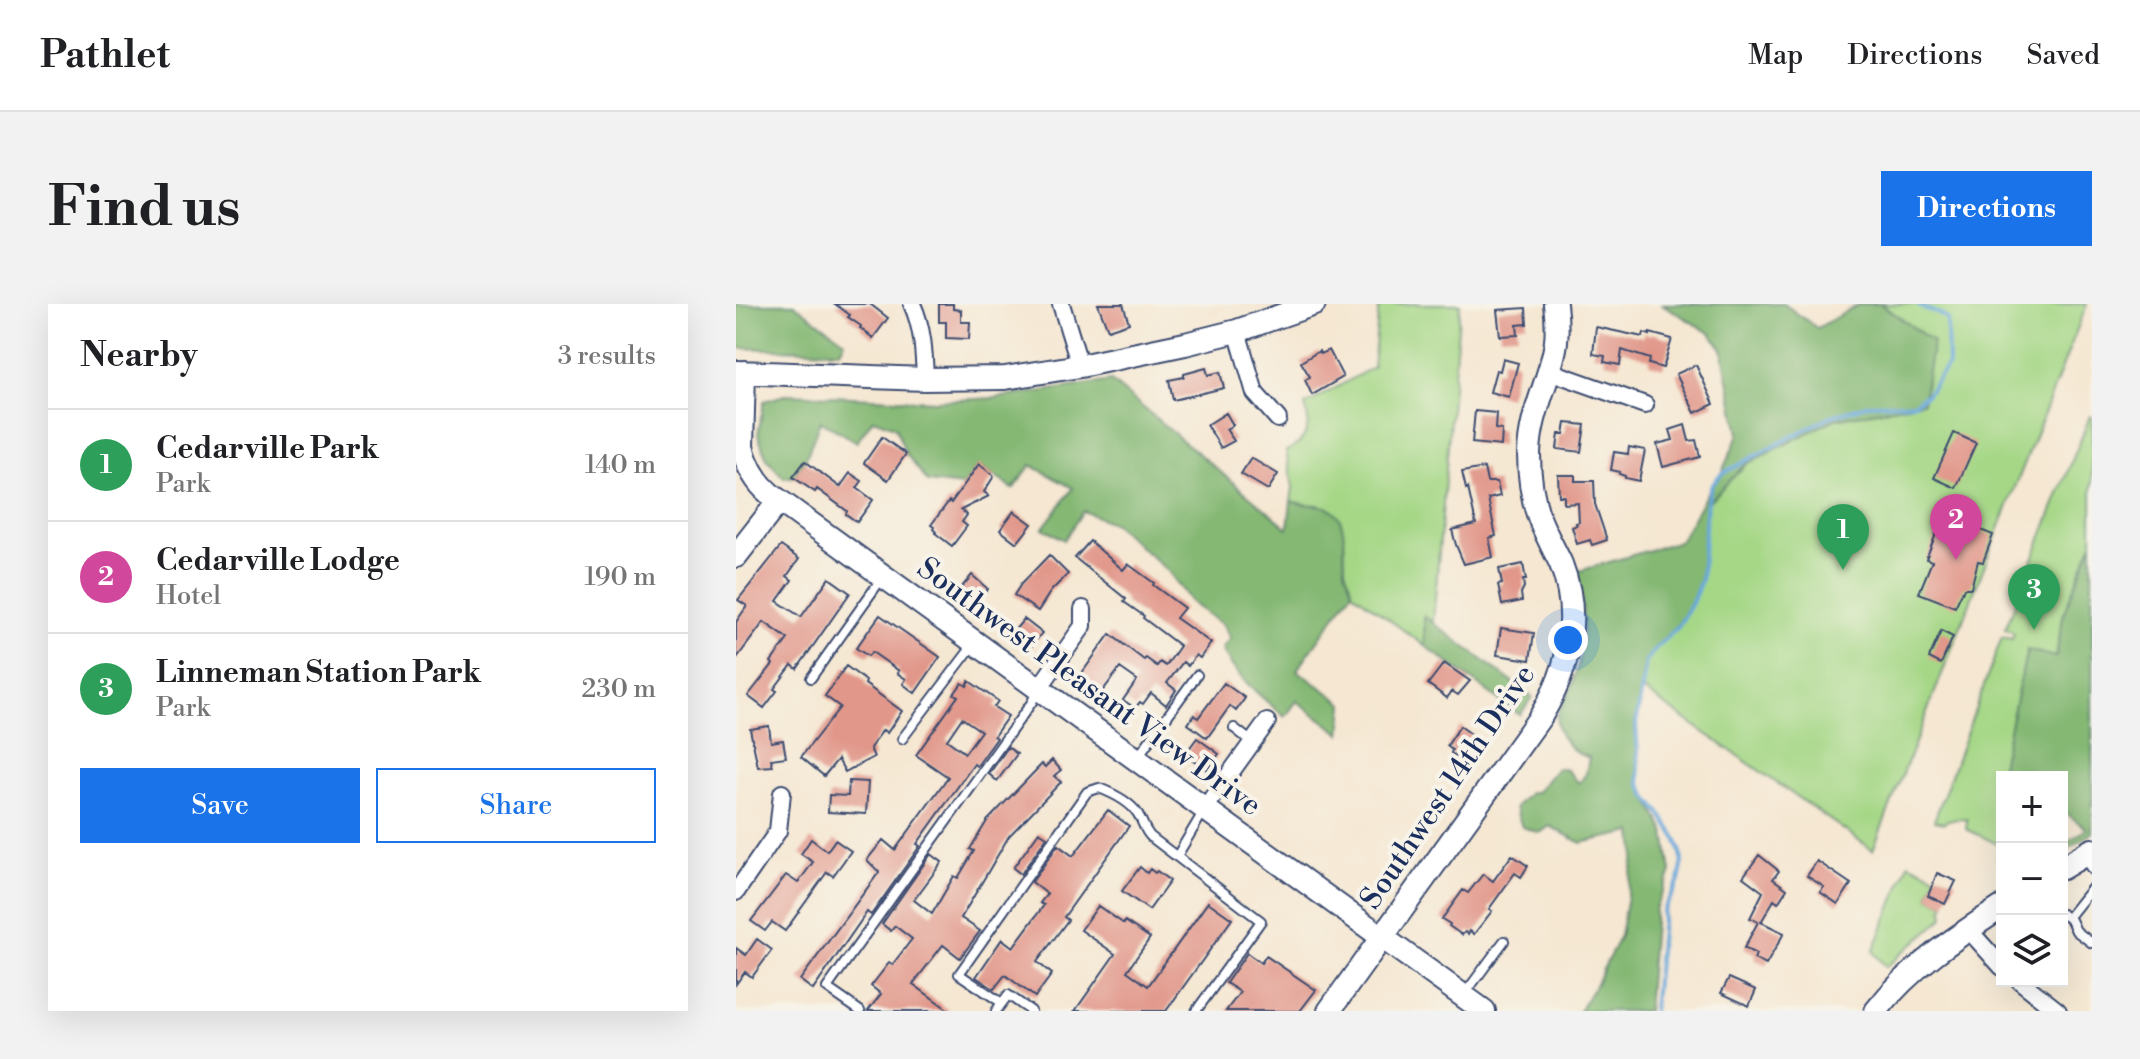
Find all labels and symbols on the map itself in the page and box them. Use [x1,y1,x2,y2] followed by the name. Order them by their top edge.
[1930,494,1982,560] pin: 2
[1817,504,1869,570] pin: 1
[909,549,1269,825] street label: Southwest Pleasant View Drive
[2008,564,2060,630] pin: 3
[1548,620,1588,660] your location
[1352,658,1544,916] street label: Southwest 14th Drive

